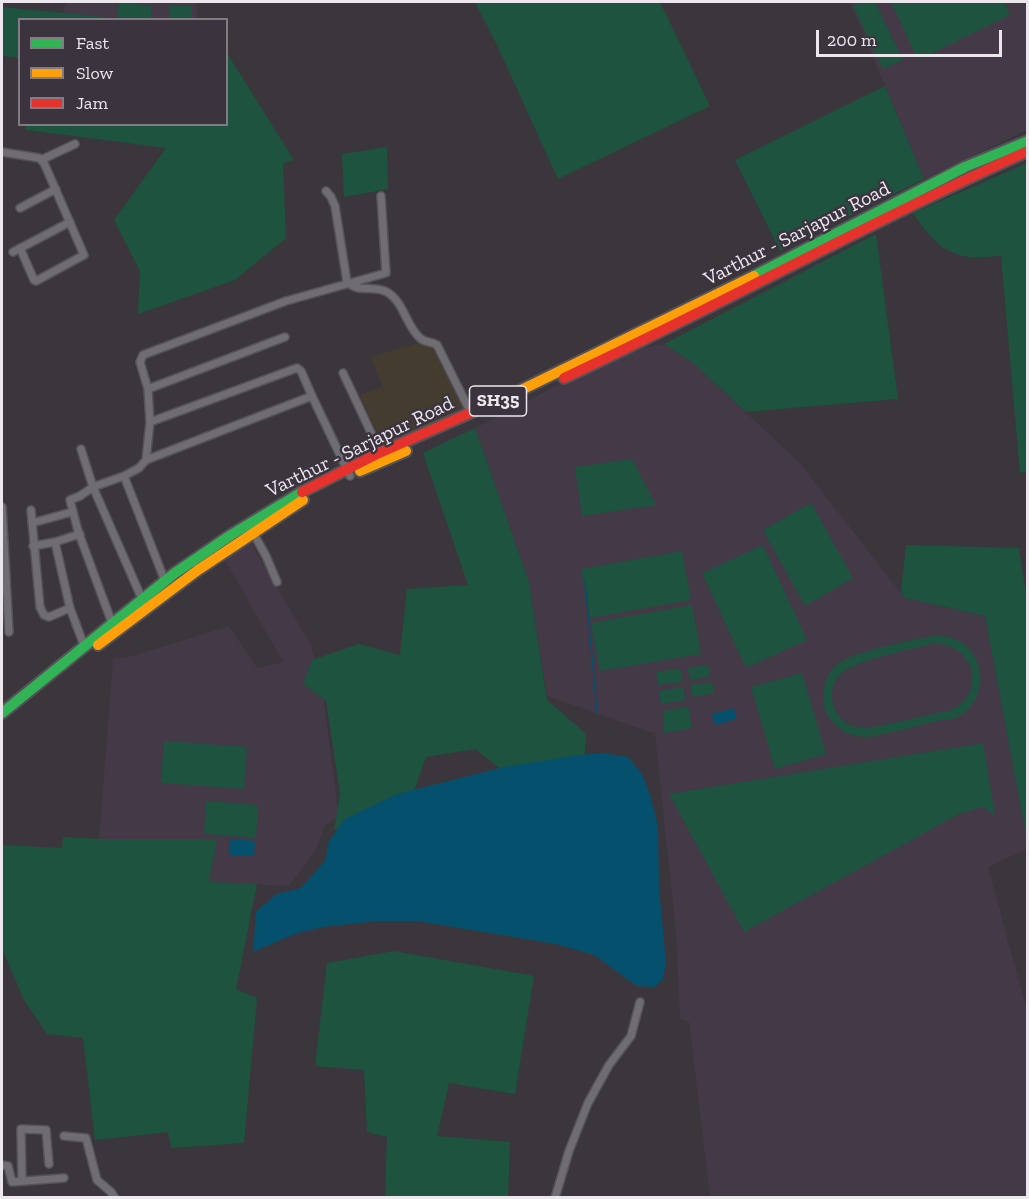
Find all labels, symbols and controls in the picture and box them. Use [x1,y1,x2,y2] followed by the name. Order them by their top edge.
[18,18,228,126] legend
[819,18,1005,56] scale bar
[827,29,877,51] text: 200 m
[76,32,109,54] text: Fast
[76,62,113,84] text: Slow
[76,92,108,114] text: Jam
[700,177,894,291] street label: Varthur - Sarjapur Road
[470,386,526,416] road number: SH35
[262,391,458,503] street label: Varthur - Sarjapur Road

